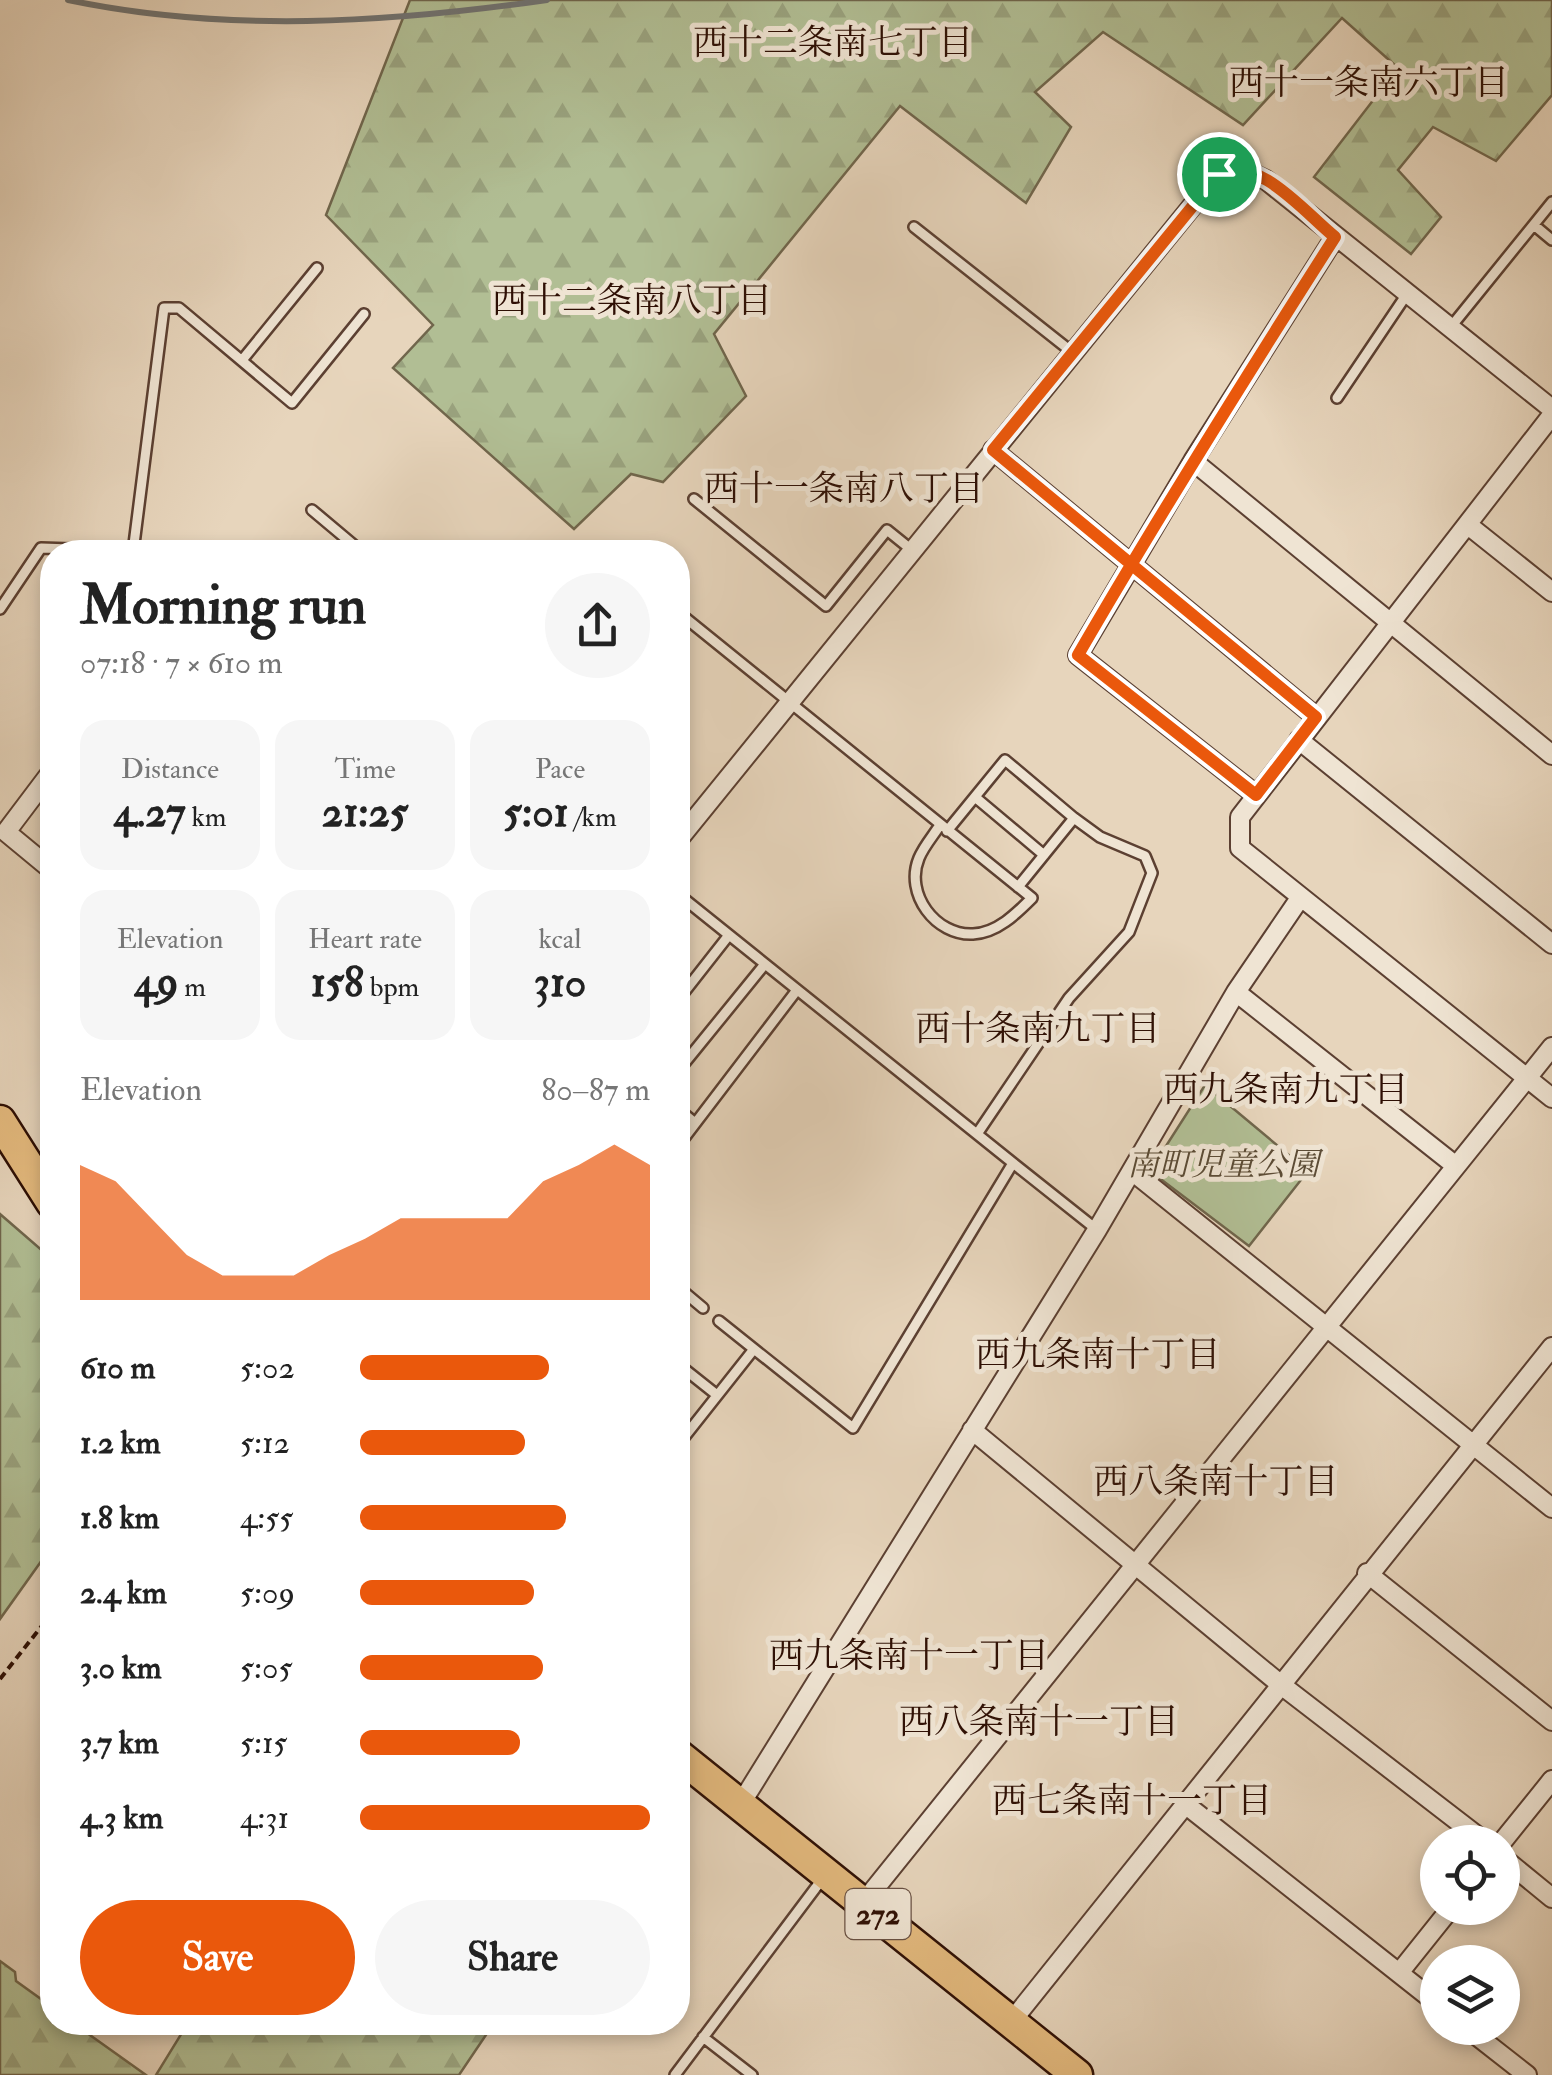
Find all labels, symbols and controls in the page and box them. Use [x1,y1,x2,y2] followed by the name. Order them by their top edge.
[693,21,973,65] district label: 西十二条南七丁目
[1229,61,1509,105] district label: 西十一条南六丁目
[1177,132,1262,217] pin
[1192,147,1247,202] icon: arrive
[492,279,772,323] district label: 西十二条南八丁目
[704,467,984,511] district label: 西十一条南八丁目
[80,571,366,640] text: Morning run
[545,573,650,678] button: share
[80,643,283,683] text: 07:18 · 7 × 610 m
[121,752,219,787] text: Distance
[334,752,396,787] text: Time
[535,752,585,787] text: Pace
[113,787,186,839] text: 4.27
[322,787,408,839] text: 21:25
[503,787,568,839] text: 5:01
[186,800,227,835] text: km
[568,800,617,835] text: /km
[117,922,223,957] text: Elevation
[308,922,422,957] text: Heart rate
[539,922,581,957] text: kcal
[134,957,178,1009] text: 49
[311,957,364,1009] text: 158
[534,957,586,1009] text: 310
[178,970,206,1005] text: m
[364,970,419,1005] text: bpm
[915,1007,1161,1051] district label: 西十条南九丁目
[1163,1068,1409,1112] district label: 西九条南九丁目
[80,1070,202,1110] text: Elevation
[541,1070,650,1110] text: 80–87 m
[1127,1145,1324,1185] park label: 南町児童公園
[975,1333,1221,1377] district label: 西九条南十丁目
[80,1348,155,1388] text: 610 m
[240,1348,295,1388] text: 5:02
[80,1423,161,1463] text: 1.2 km
[240,1423,290,1463] text: 5:12
[1093,1460,1339,1504] district label: 西八条南十丁目
[80,1498,159,1538] text: 1.8 km
[240,1498,293,1538] text: 4:55
[80,1573,167,1613] text: 2.4 km
[240,1573,295,1613] text: 5:09
[769,1634,1049,1678] district label: 西九条南十一丁目
[80,1648,162,1688] text: 3.0 km
[240,1648,292,1688] text: 5:05
[899,1700,1179,1744] district label: 西八条南十一丁目
[80,1723,159,1763] text: 3.7 km
[240,1723,287,1763] text: 5:15
[992,1779,1272,1823] district label: 西七条南十一丁目
[80,1798,163,1838] text: 4.3 km
[240,1798,289,1838] text: 4:31
[1420,1825,1520,2045] map controls
[1420,1825,1520,1925] button: locate
[846,1889,910,1939] road number: 272
[80,1900,355,2015] button: Save
[375,1900,650,2015] button: Share
[1420,1945,1520,2045] button: layers

